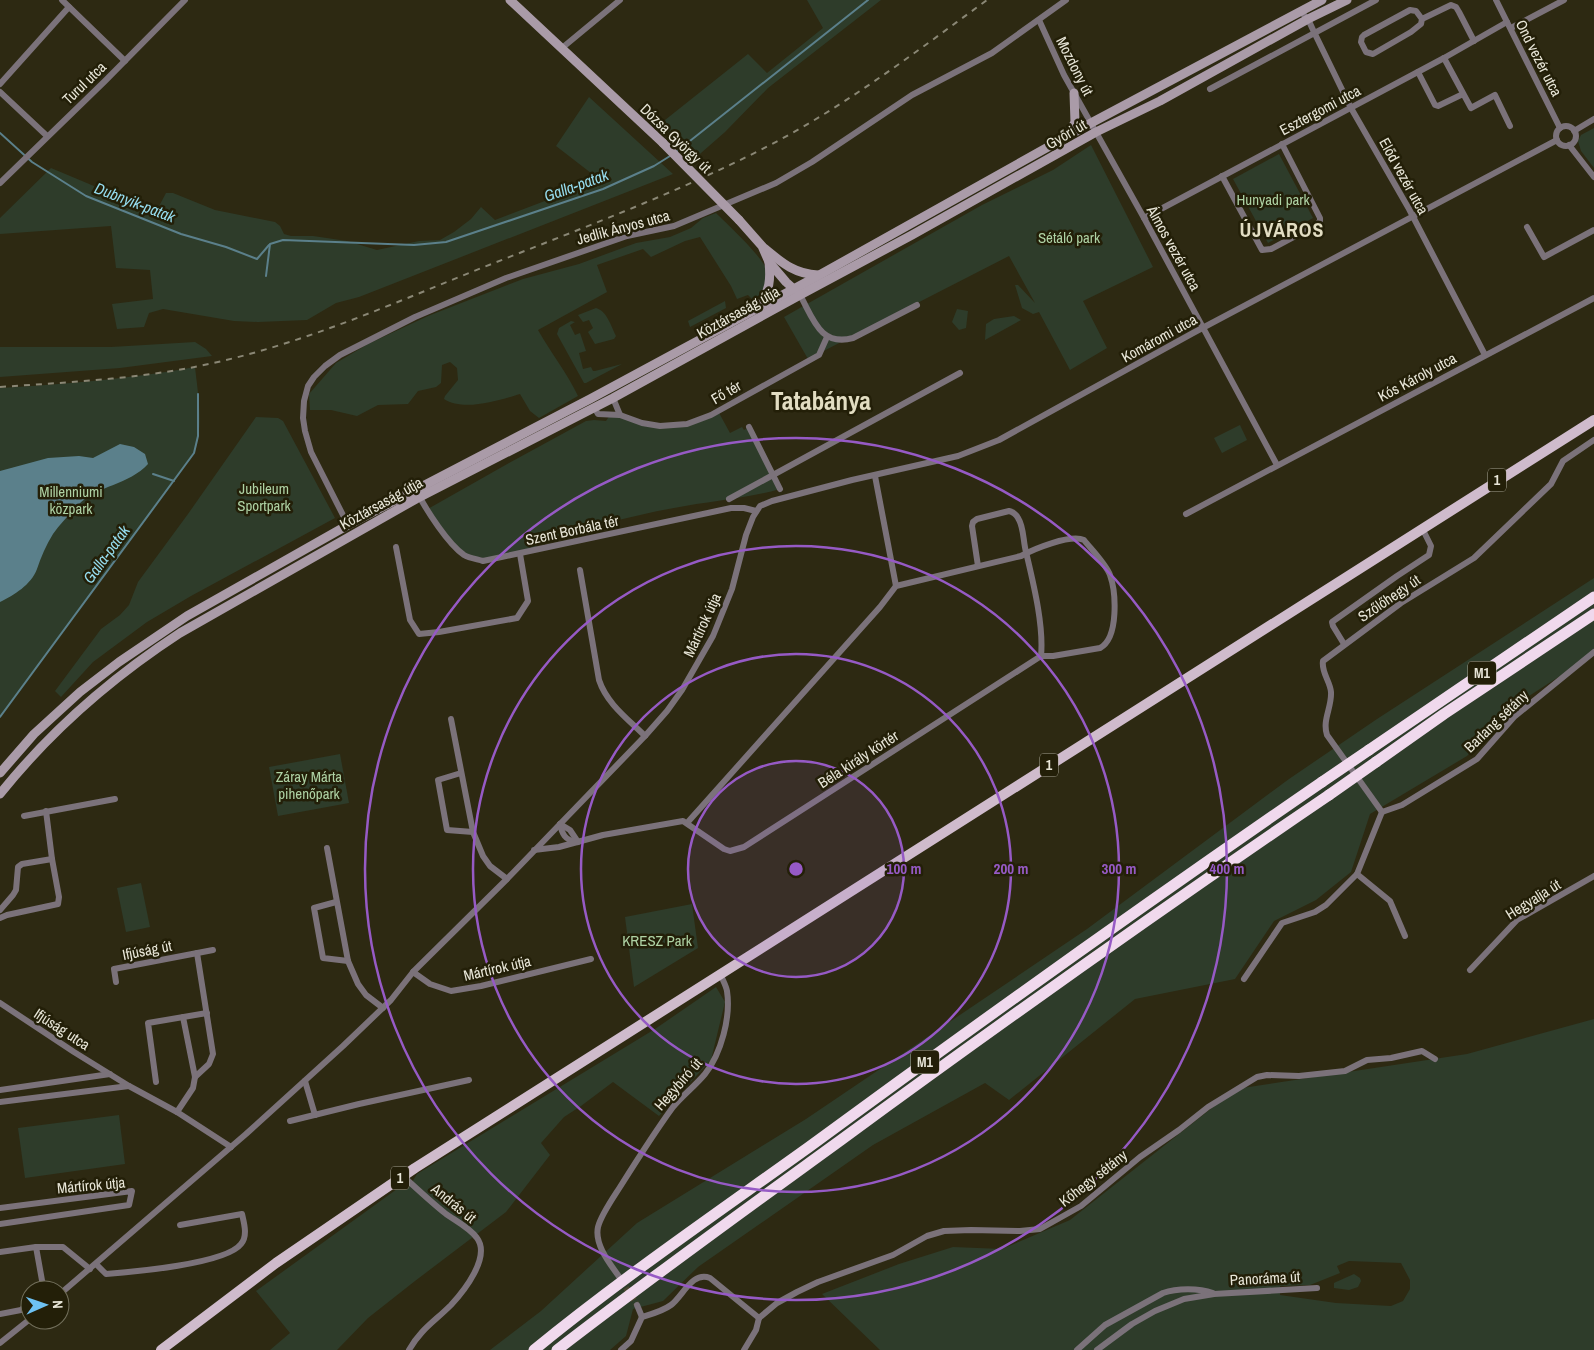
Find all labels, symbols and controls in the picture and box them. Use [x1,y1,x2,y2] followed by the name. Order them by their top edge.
[1511,16,1567,100] street label: Ond vezér utca
[1051,33,1099,100] street label: Mozdony út
[57,57,111,109] street label: Turul utca
[1276,80,1364,140] street label: Esztergomi utca
[636,99,717,178] street label: Dózsa György út
[1042,114,1091,154] street label: Győri út
[1374,134,1434,218] street label: Előd vezér utca
[541,163,612,207] water label: Galla-patak
[92,177,179,228] water label: Dubnyik-patak
[1236,189,1310,210] park label: Hunyadi park
[1141,201,1206,294] street label: Álmos vezér utca
[574,204,672,250] street label: Jedlik Ányos utca
[1239,216,1325,243] district label: ÚJVÁROS
[1038,227,1101,248] park label: Sétáló park
[693,281,783,343] street label: Köztársaság útja
[1117,309,1201,367] street label: Komáromi utca
[1374,347,1460,406] street label: Kós Károly utca
[707,375,745,409] street label: Fő tér
[771,384,872,418] district label: Tatabánya
[1488,468,1506,492] road number: 1
[336,472,426,534] street label: Köztársaság útja
[237,478,292,516] park label: Jubileum Sportpark
[39,481,103,519] park label: Millenniumi közpark
[523,510,621,550] street label: Szent Borbála tér
[77,520,135,588] water label: Galla-patak
[1354,569,1425,627] street label: Szőlőhegy út
[678,589,726,660] street label: Mártírok útja
[1468,661,1496,684] road number: M1
[1459,684,1533,757] street label: Barlang sétány
[814,725,902,793] street label: Béla király körtér
[1040,754,1058,776] road number: 1
[276,766,342,804] park label: Záray Márta pihenőpark
[887,858,921,879] text: 100 m
[994,858,1028,879] text: 200 m
[1102,858,1136,879] text: 300 m
[1210,858,1244,879] text: 400 m
[787,860,805,878] centre of rings
[1501,873,1565,924] street label: Hegyalja út
[622,930,693,951] park label: KRESZ Park
[120,935,174,965] street label: Ifjúság út
[461,950,533,986] street label: Mártírok útja
[30,1003,94,1055] street label: Ifjúság utca
[911,1050,939,1074] road number: M1
[649,1053,707,1115] street label: Hegybíró út
[1054,1144,1132,1211] street label: Kőhegy sétány
[391,1166,409,1190] road number: 1
[56,1172,126,1198] street label: Mártírok útja
[426,1178,482,1228] street label: András út
[1229,1266,1301,1290] street label: Panoráma út
[20,1280,70,1330] north arrow
[49,1300,67,1309] text: N

